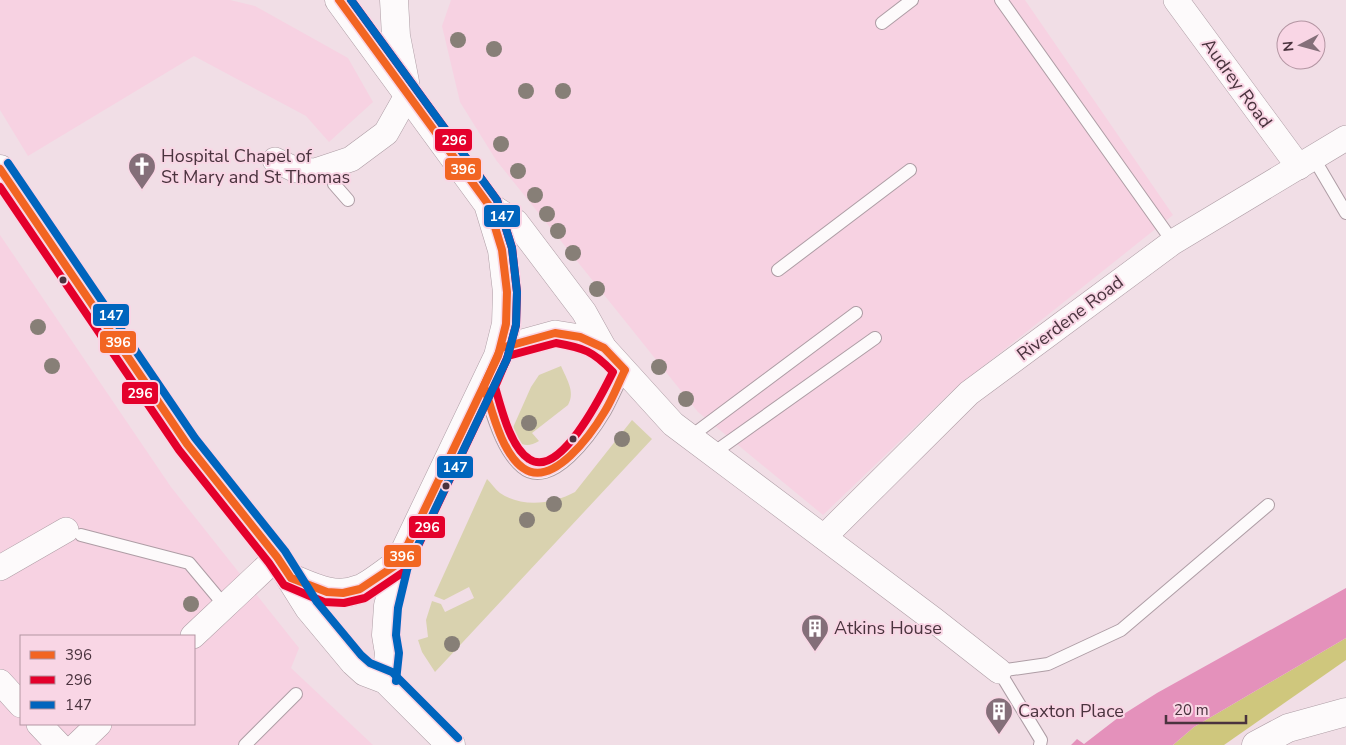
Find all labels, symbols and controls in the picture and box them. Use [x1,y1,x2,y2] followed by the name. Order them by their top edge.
[1276,20,1326,70] north arrow
[1196,33,1278,133] street label: Audrey Road
[1279,40,1299,53] text: N
[434,128,473,152] line badge: 296
[441,131,467,150] text: 296
[161,144,350,189] place label: Hospital Chapel of St Mary and St Thomas
[127,151,157,190] church icon: Hospital Chapel of St Mary and St Thomas
[444,157,482,181] line badge: 396
[450,160,476,179] text: 396
[483,204,521,228] line badge: 147
[489,207,515,226] text: 147
[1012,270,1128,366] street label: Riverdene Road
[58,275,68,285] unlabelled marker
[92,303,130,327] line badge: 147
[98,306,124,325] text: 147
[99,330,137,354] line badge: 396
[105,333,131,352] text: 396
[121,381,159,405] line badge: 296
[127,384,153,403] text: 296
[568,434,578,444] unlabelled marker
[436,455,474,479] line badge: 147
[442,458,468,477] text: 147
[441,481,451,491] unlabelled marker
[408,515,446,539] line badge: 296
[414,518,440,537] text: 296
[383,544,422,568] line badge: 396
[389,547,415,566] text: 396
[800,613,830,652] building icon: Atkins House
[834,616,942,640] place label: Atkins House
[20,635,195,725] legend
[65,645,92,665] text: 396
[65,670,92,690] text: 296
[1166,692,1246,724] scale bar
[65,695,92,715] text: 147
[984,696,1014,735] building icon: Caxton Place
[1018,699,1124,723] place label: Caxton Place
[1174,700,1209,720] text: 20 m

